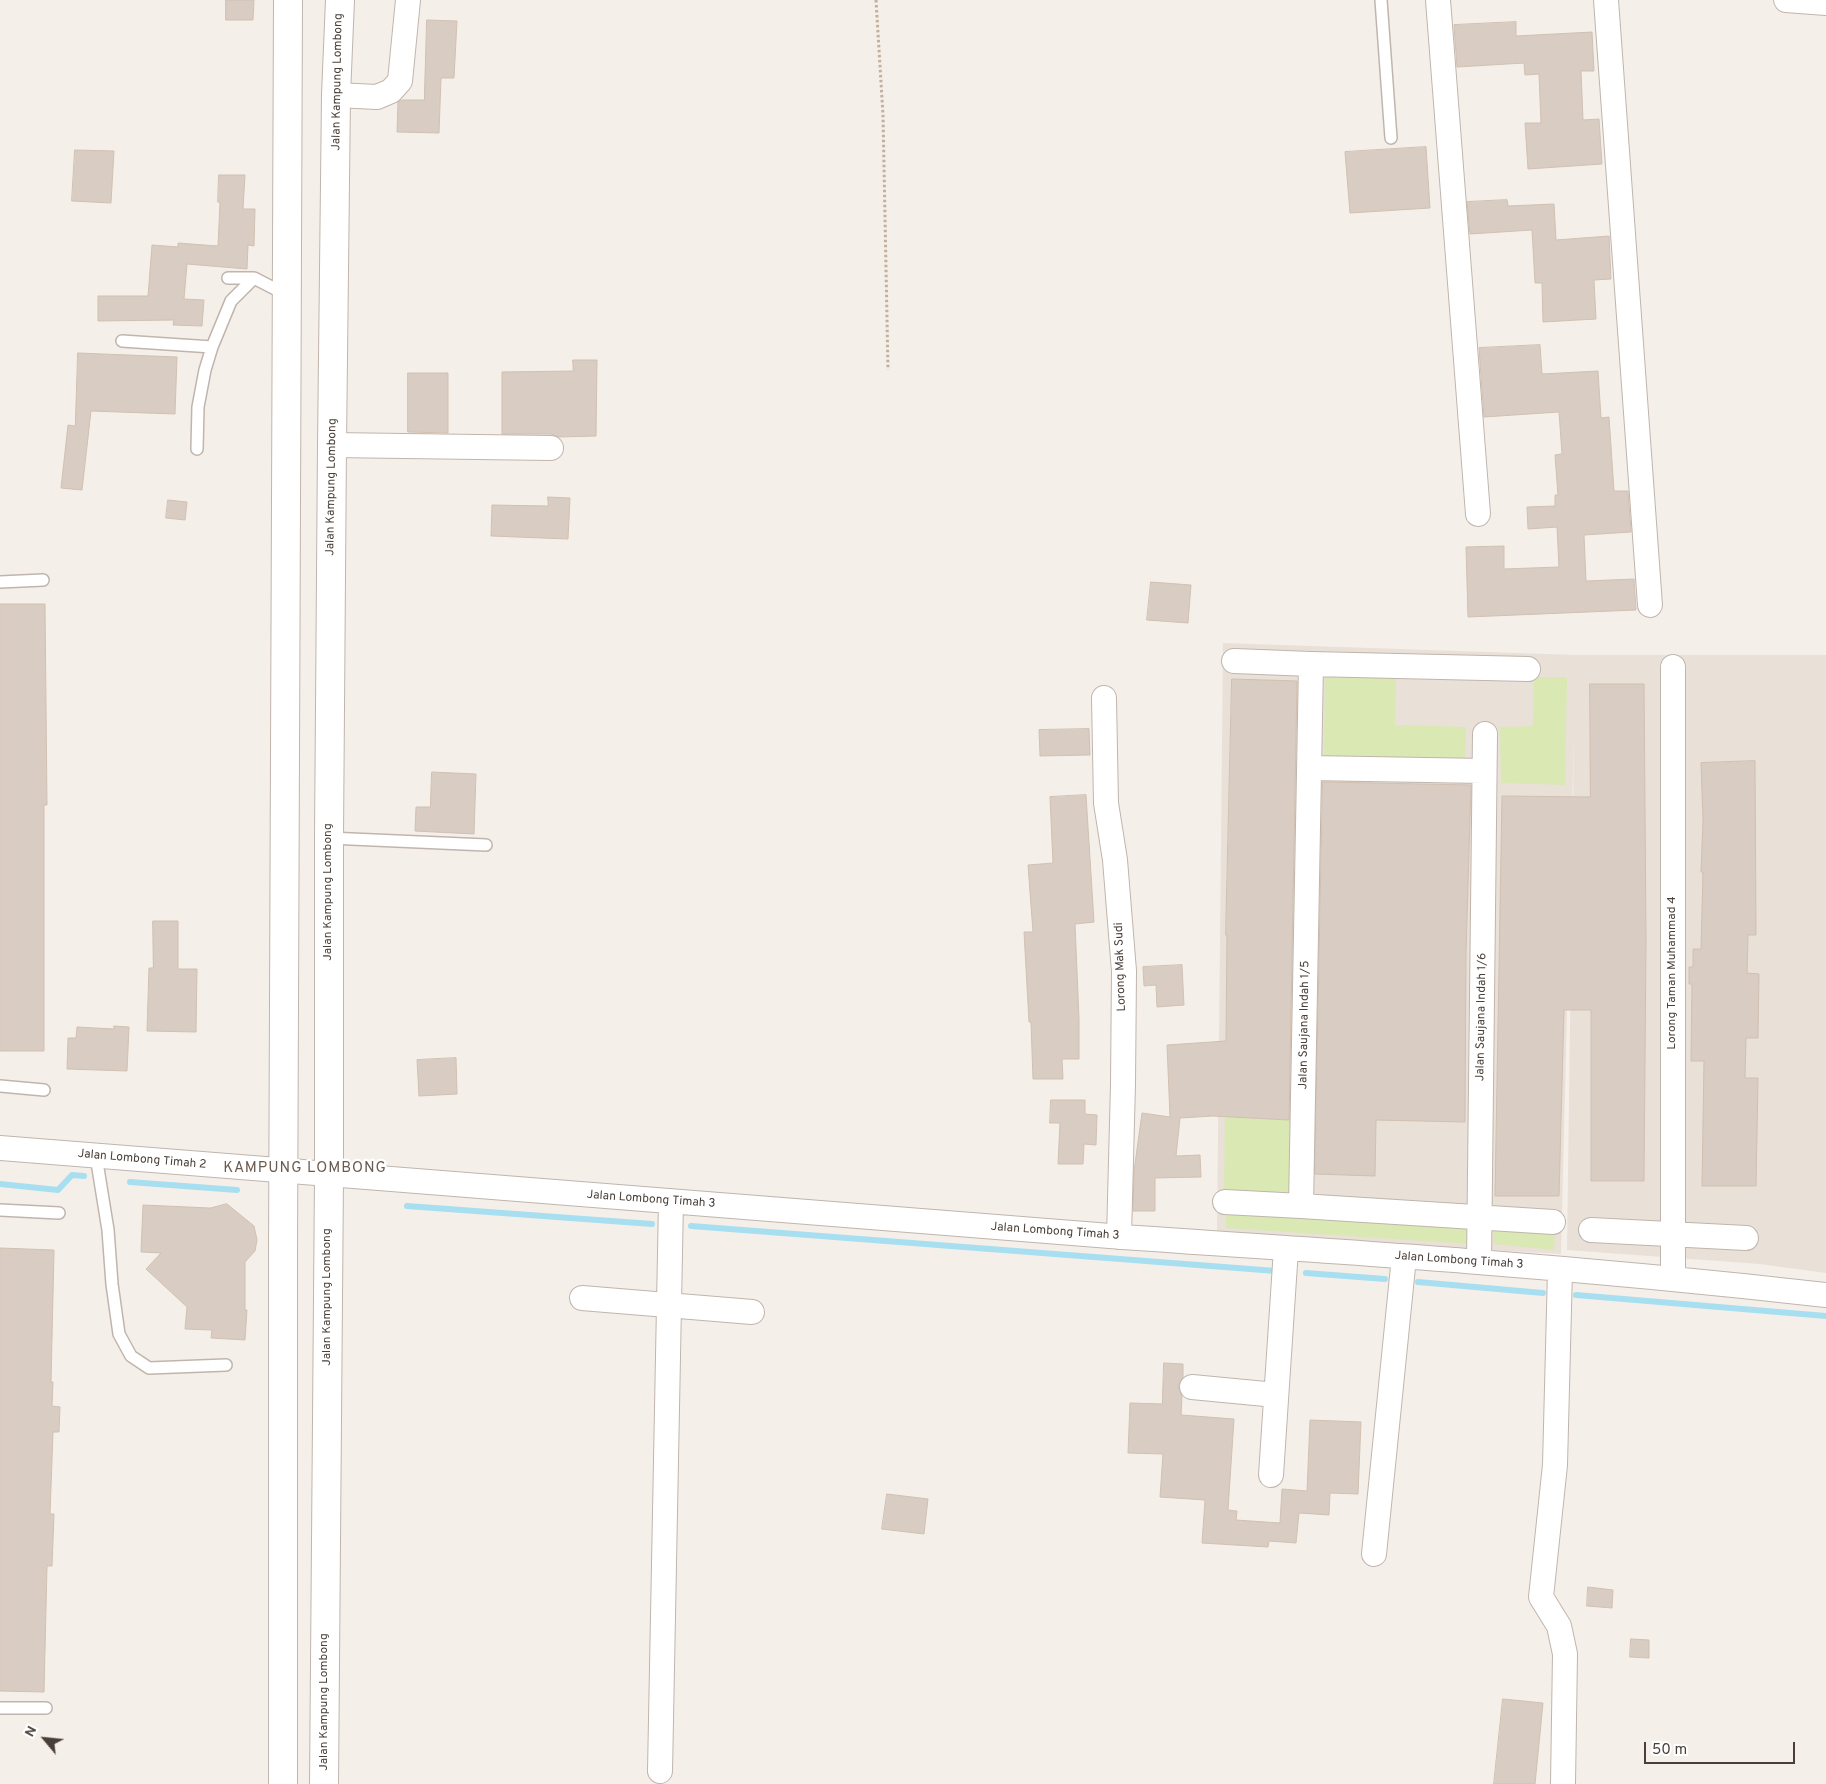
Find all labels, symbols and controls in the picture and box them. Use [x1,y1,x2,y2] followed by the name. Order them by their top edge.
[330,13,346,151] street label: Jalan Kampung Lombong
[324,418,340,556] street label: Jalan Kampung Lombong
[322,823,336,961] street label: Jalan Kampung Lombong
[1666,896,1680,1050] street label: Lorong Taman Muhammad 4
[1112,922,1130,1012] street label: Lorong Mak Sudi
[1474,953,1490,1081] street label: Jalan Saujana Indah 1/6
[1297,960,1313,1090] street label: Jalan Saujana Indah 1/5
[77,1147,207,1173] street label: Jalan Lombong Timah 2
[221,1160,389,1178] district label: KAMPUNG LOMBONG
[586,1188,716,1212] street label: Jalan Lombong Timah 3
[990,1220,1120,1244] street label: Jalan Lombong Timah 3
[321,1228,335,1366] street label: Jalan Kampung Lombong
[1394,1249,1524,1273] street label: Jalan Lombong Timah 3
[318,1633,332,1771] street label: Jalan Kampung Lombong
[20,1714,70,1764] north arrow
[21,1723,41,1740] text: N
[1646,1732,1797,1764] scale bar
[1652,1741,1687,1760] text: 50 m

